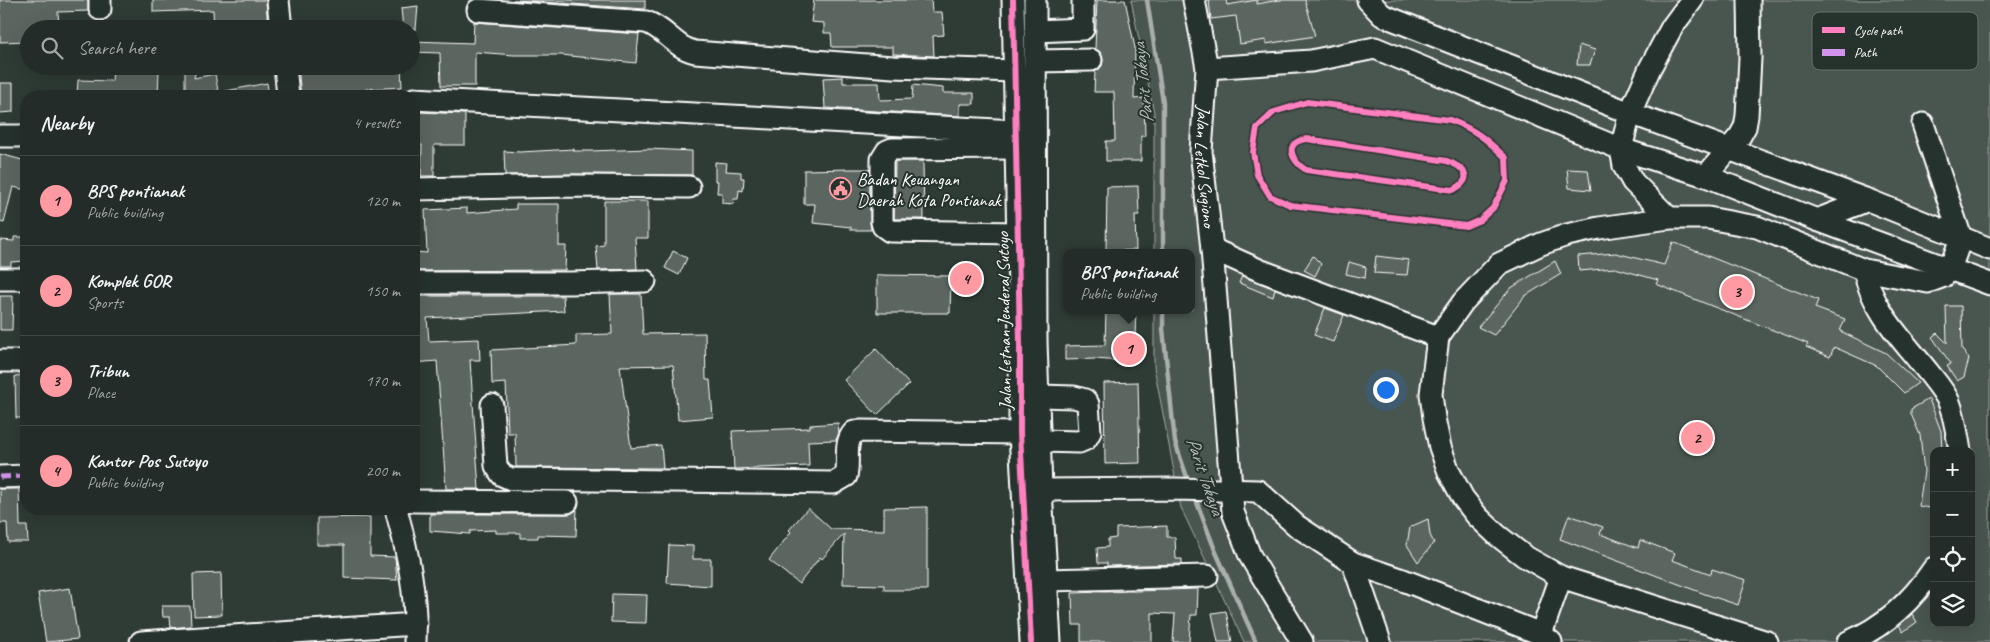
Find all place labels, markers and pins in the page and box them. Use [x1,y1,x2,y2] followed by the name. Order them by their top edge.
[857,168,1002,211] place label: Badan Keuangan Daerah Kota Pontianak
[829,177,853,201] public building icon: Badan Keuangan Daerah Kota Pontianak
[950,260,982,298] pin: 4
[1721,273,1753,311] pin: 3
[1113,330,1145,368] pin: 1
[1681,419,1713,457] pin: 2

